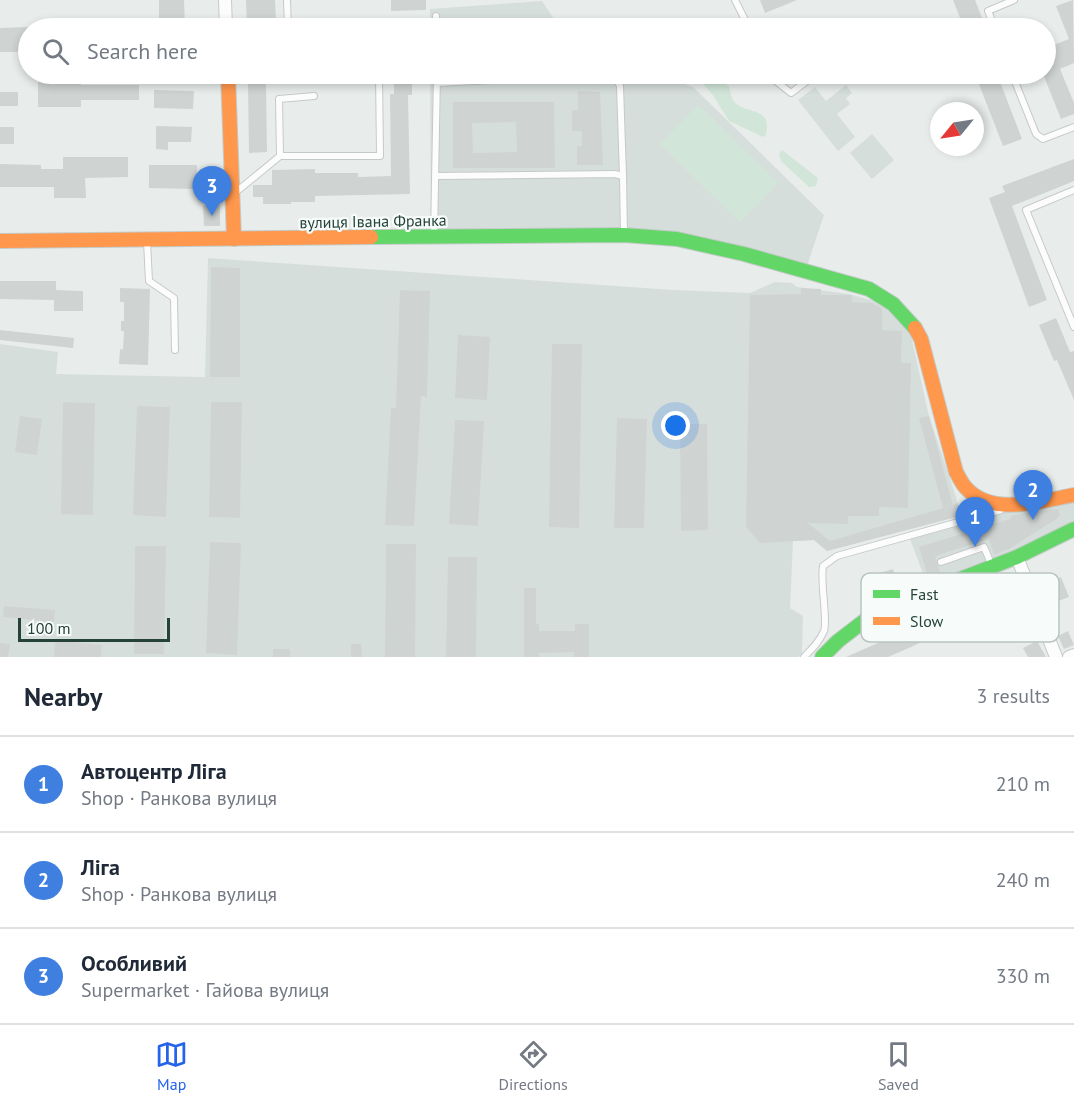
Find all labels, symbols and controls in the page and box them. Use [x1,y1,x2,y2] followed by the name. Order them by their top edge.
[18,18,1056,84] search box
[39,35,72,68] icon: search
[87,37,198,65] text: Search here
[930,102,984,156] north arrow
[192,166,232,216] pin: 3
[299,210,447,232] street label: вулиця Івана Франка
[661,411,690,440] your location
[1014,470,1052,520] pin: 2
[956,498,994,547] pin: 1
[861,573,1059,642] legend
[910,584,939,604] text: Fast
[910,611,944,631] text: Slow
[18,615,170,642] scale bar
[27,618,70,638] text: 100 m
[24,680,102,713] text: Nearby
[977,683,1050,709] text: 3 results
[81,757,227,785] text: Автоцентр Ліга
[38,771,49,797] text: 1
[996,771,1050,797] text: 210 m
[81,785,277,811] text: Shop · Ранкова вулиця
[81,853,120,881] text: Ліга
[38,867,49,893] text: 2
[996,867,1050,893] text: 240 m
[81,881,277,907] text: Shop · Ранкова вулиця
[81,949,187,977] text: Особливий
[38,963,49,989] text: 3
[996,963,1050,989] text: 330 m
[81,977,329,1003] text: Supermarket · Гайова вулиця
[155,1038,188,1094] tab: Map
[499,1038,568,1094] tab: Directions
[878,1038,919,1094] tab: Saved

